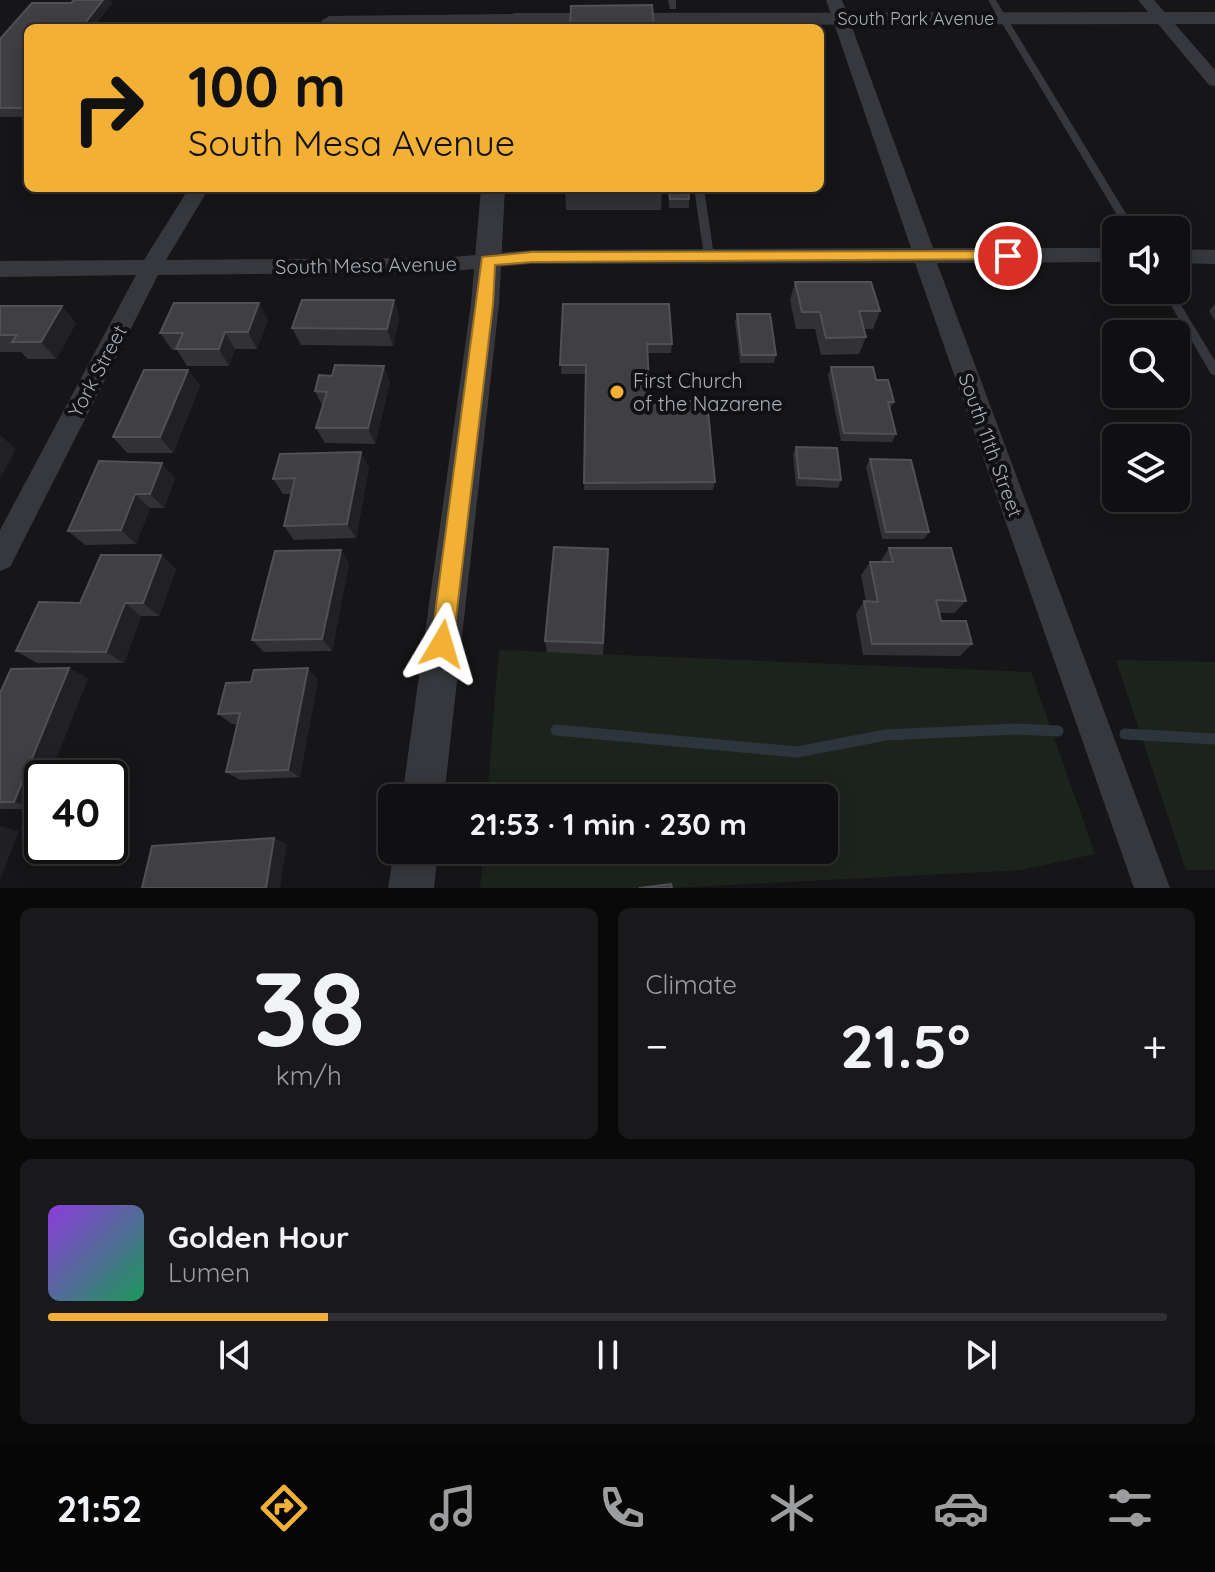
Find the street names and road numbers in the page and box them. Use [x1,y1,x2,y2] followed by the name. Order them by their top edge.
[837,7,995,30] street label: South Park Avenue
[275,251,457,279] street label: South Mesa Avenue
[62,320,132,421] street label: York Street
[953,370,1029,521] street label: South 11th Street

